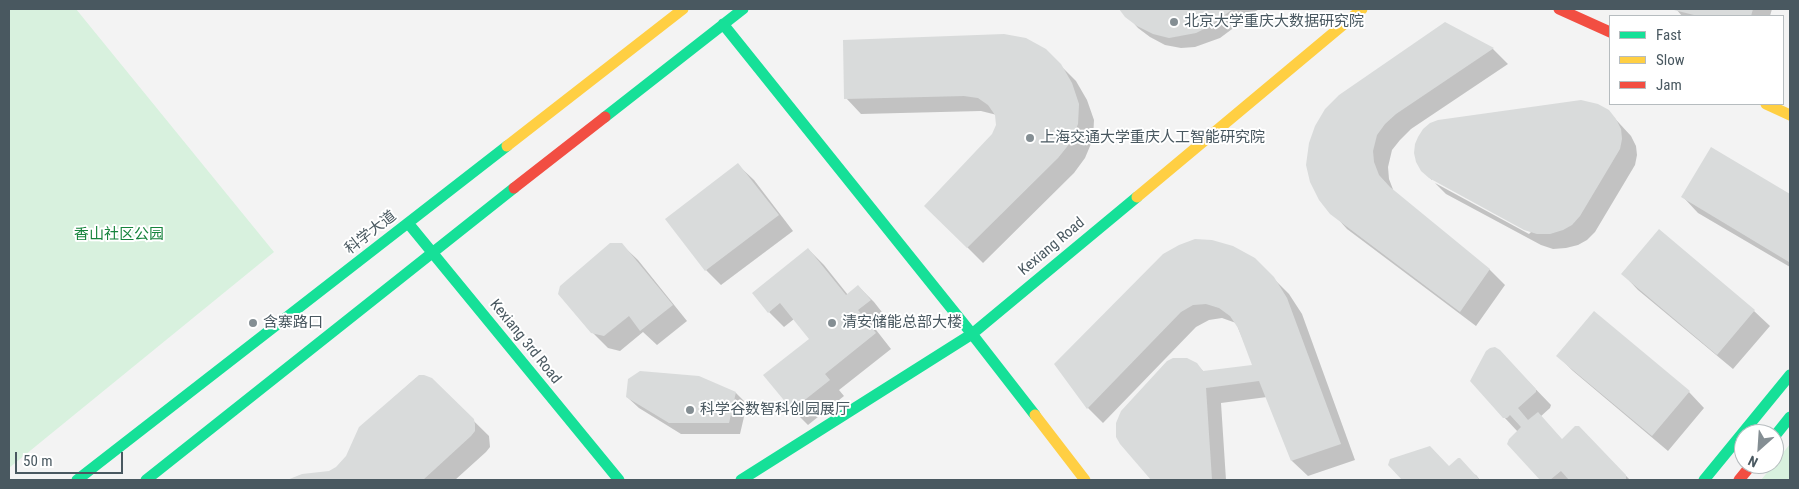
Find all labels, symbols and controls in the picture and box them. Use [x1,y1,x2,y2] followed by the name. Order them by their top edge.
[1184,13,1364,31] place label: 北京大学重庆大数据研究院
[1609,15,1784,105] legend
[1168,16,1180,28] marker: 北京大学重庆大数据研究院
[1656,26,1681,44] text: Fast
[1656,51,1685,69] text: Slow
[1656,76,1682,94] text: Jam
[1040,129,1265,147] place label: 上海交通大学重庆人工智能研究院
[1024,132,1036,144] marker: 上海交通大学重庆人工智能研究院
[342,207,400,259] street label: 科学大道
[1015,214,1089,280] street label: Kexiang Road
[74,226,164,244] park label: 香山社区公园
[486,296,564,388] street label: Kexiang 3rd Road
[263,314,323,332] place label: 含寨路口
[842,314,962,332] place label: 清安储能总部大楼
[247,317,259,329] marker: 含寨路口
[826,317,838,329] marker: 清安储能总部大楼
[700,401,850,419] place label: 科学谷数智科创园展厅
[684,404,696,416] marker: 科学谷数智科创园展厅
[1734,424,1784,474] north arrow
[18,442,125,474] scale bar
[23,452,53,470] text: 50 m
[1746,453,1760,471] text: N

